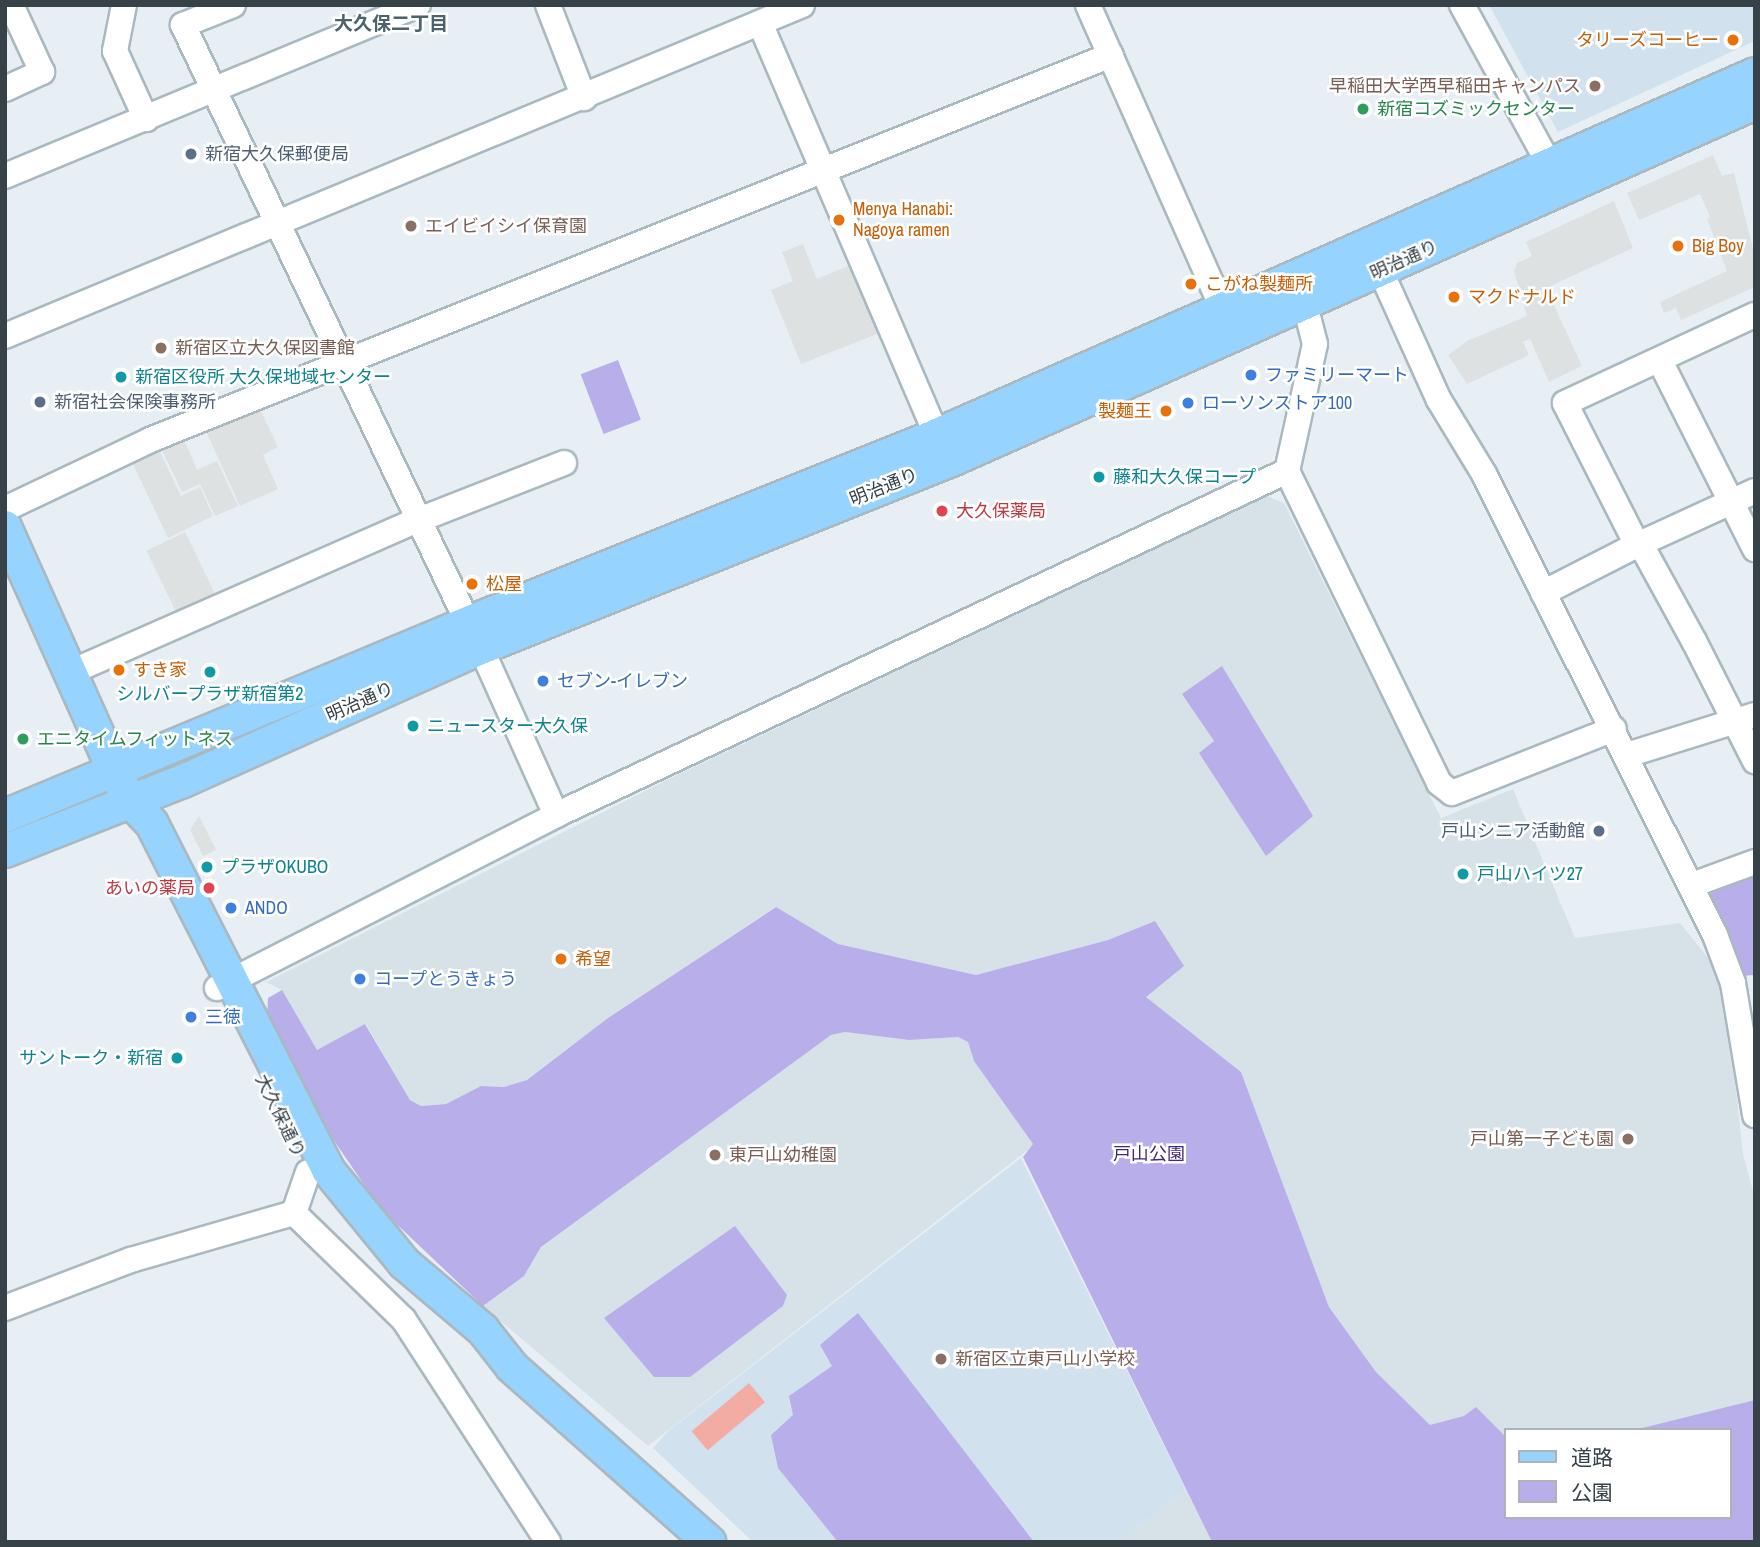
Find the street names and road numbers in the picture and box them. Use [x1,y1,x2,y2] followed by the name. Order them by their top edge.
[1367,235,1441,285] street label: 明治通り
[847,464,921,510] street label: 明治通り
[323,677,397,727] street label: 明治通り
[251,1071,309,1161] street label: 大久保通り

